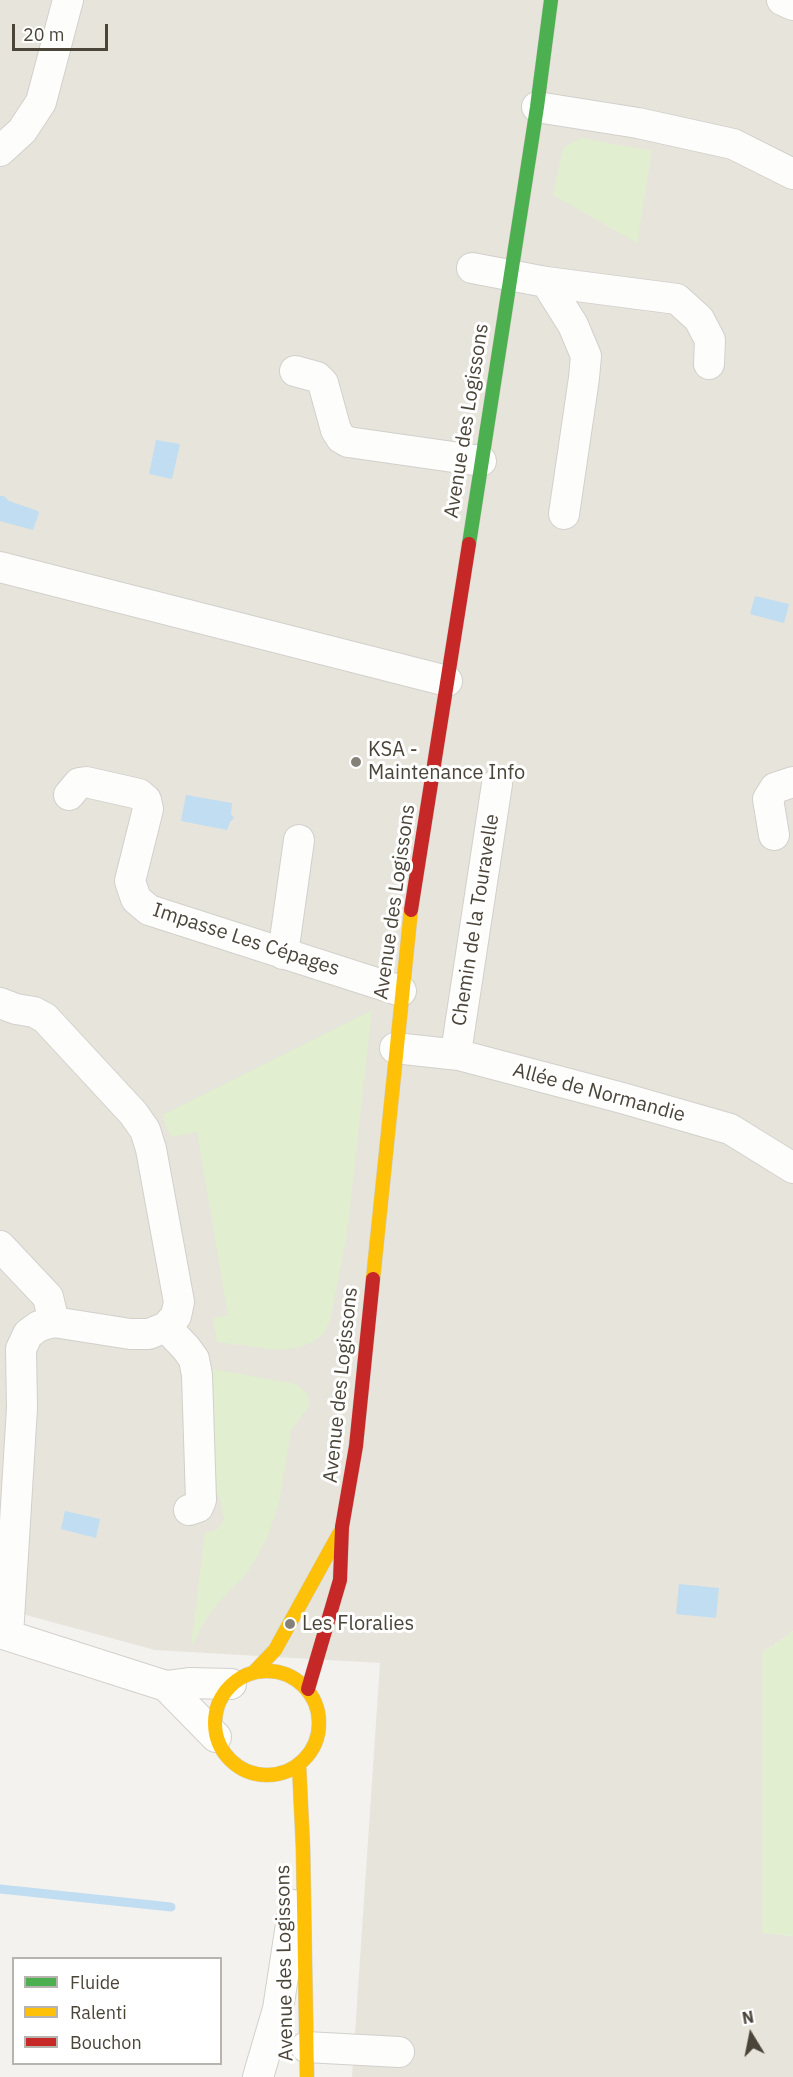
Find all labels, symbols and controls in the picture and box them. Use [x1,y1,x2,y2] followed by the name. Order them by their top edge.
[15,12,111,50] scale bar
[23,23,65,46] text: 20 m
[440,322,494,520] street label: Avenue des Logissons
[368,738,525,785] place label: KSA - Maintenance Info
[349,755,363,769] marker: KSA - Maintenance Info
[369,803,421,1001] street label: Avenue des Logissons
[447,812,505,1028] street label: Chemin de la Touravelle
[150,898,342,982] street label: Impasse Les Cépages
[510,1058,688,1128] street label: Allée de Normandie
[319,1286,363,1484] street label: Avenue des Logissons
[302,1612,414,1636] place label: Les Floralies
[283,1617,297,1631] marker: Les Floralies
[271,1864,299,2062] street label: Avenue des Logissons
[12,1957,222,2065] legend
[70,1971,120,1994] text: Fluide
[70,2001,127,2024] text: Ralenti
[721,2005,781,2065] north arrow
[740,2006,755,2028] text: N
[70,2031,142,2054] text: Bouchon

